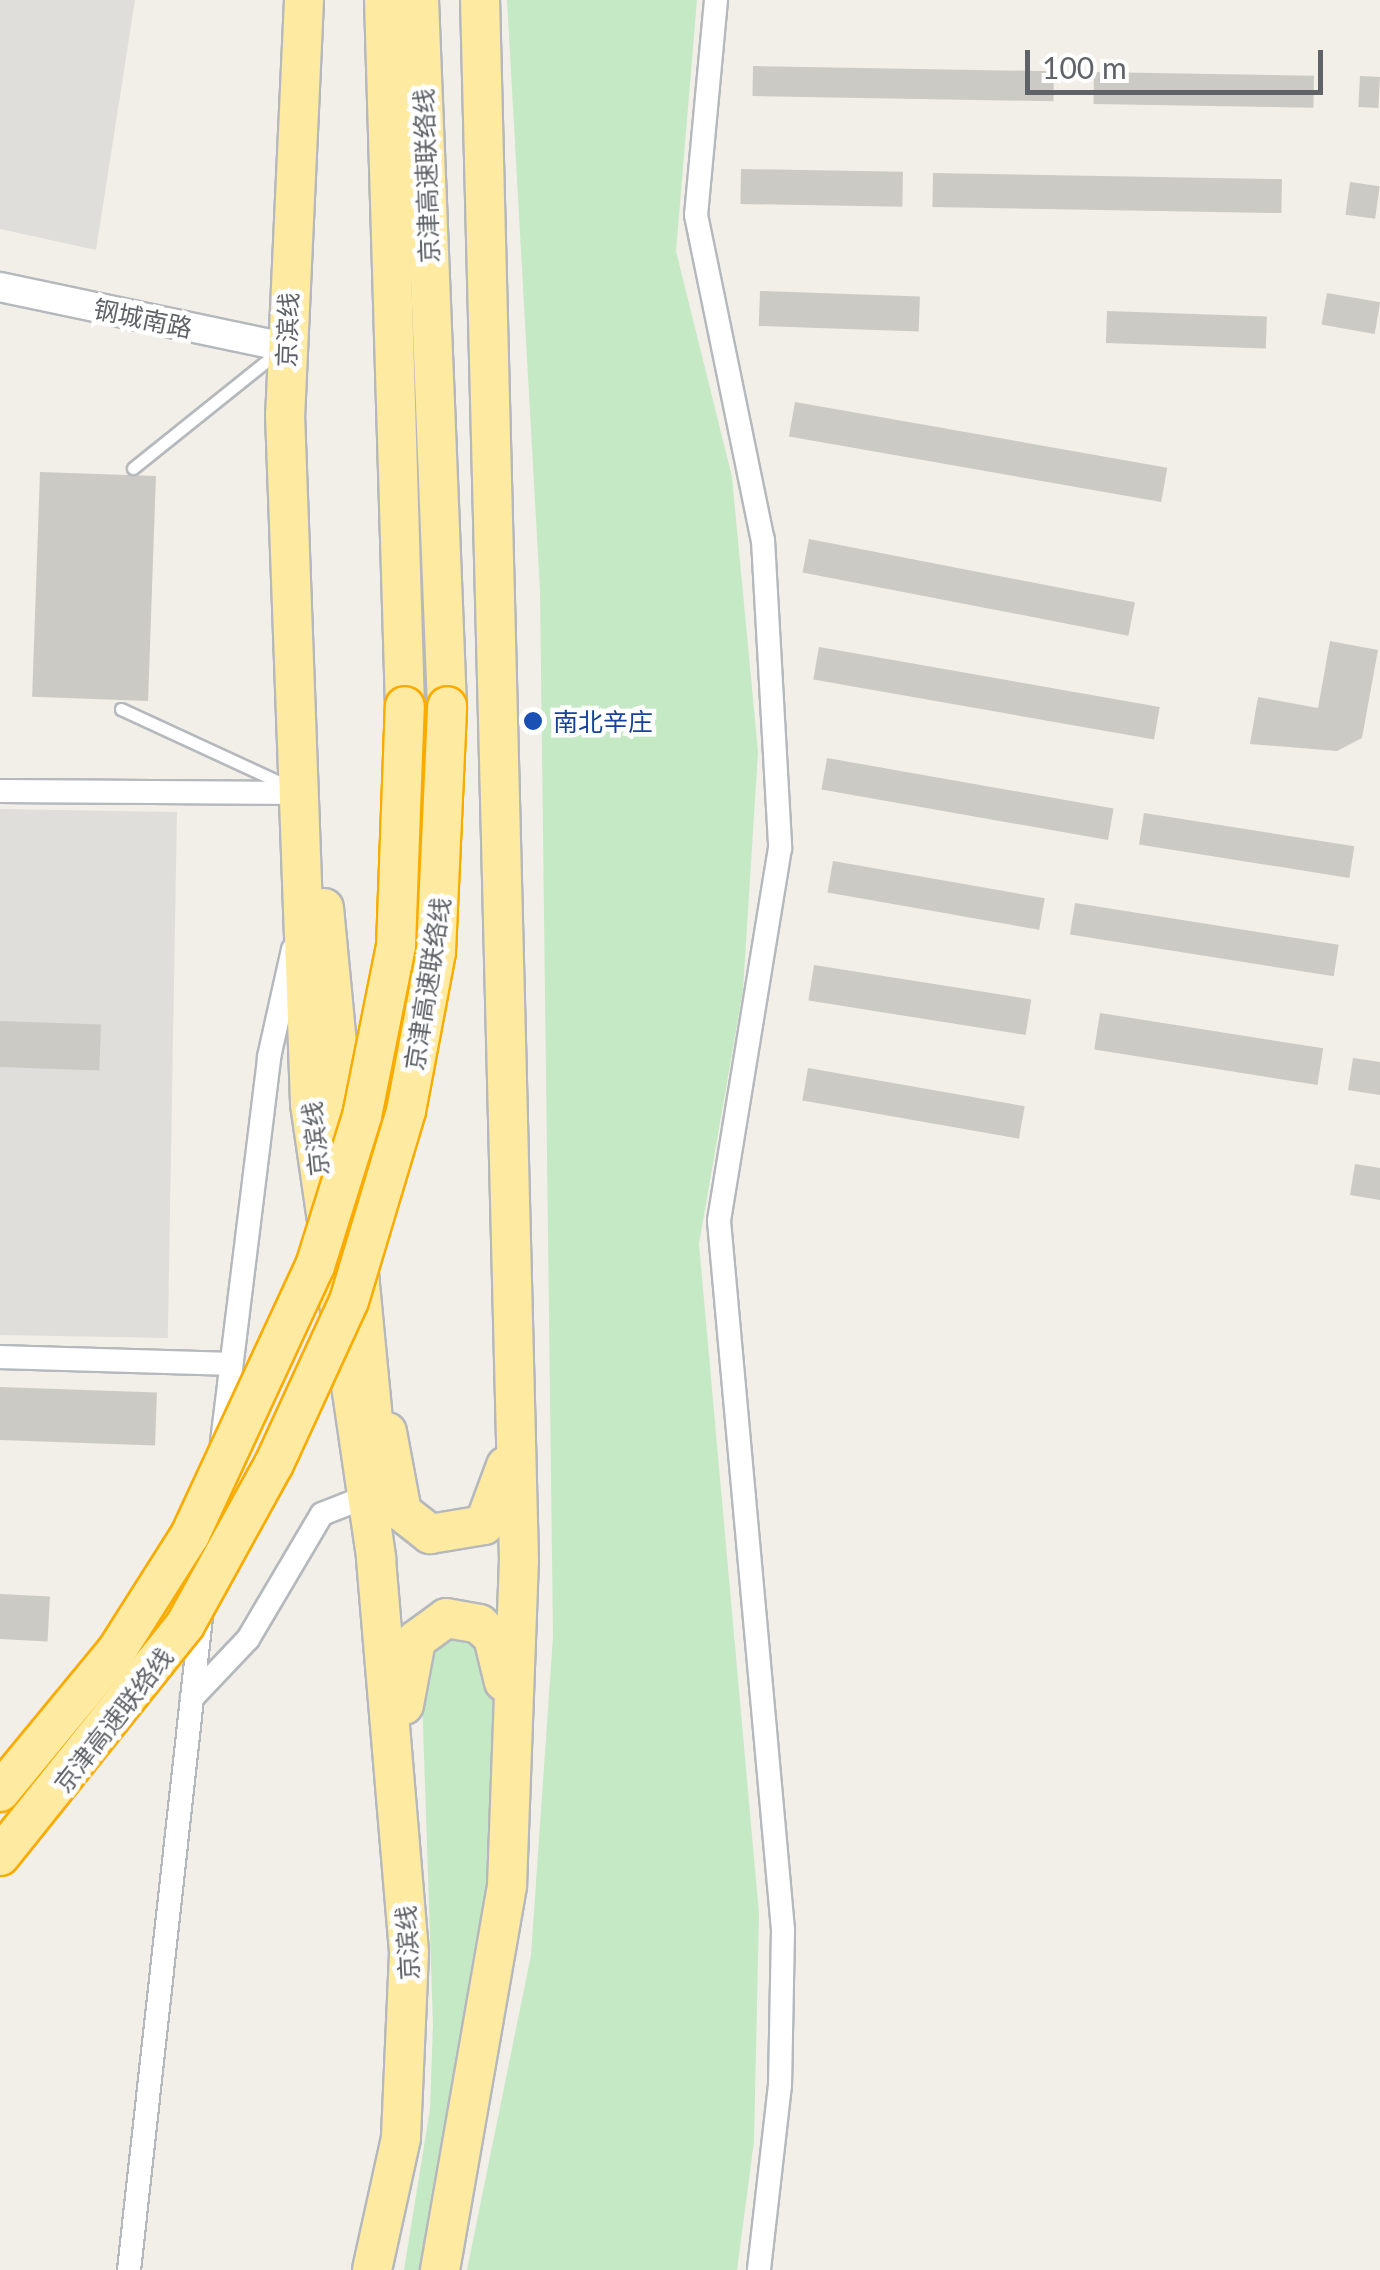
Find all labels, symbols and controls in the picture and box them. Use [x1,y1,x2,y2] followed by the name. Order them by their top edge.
[1030,30,1328,92] scale bar
[1042,49,1127,85] text: 100 m
[408,88,444,264] street label: 京津高速联络线
[271,292,303,368] street label: 京滨线
[91,293,195,343] street label: 钢城南路
[553,706,653,736] place label: 南北辛庄
[522,710,544,732] marker: 南北辛庄
[398,895,456,1073] street label: 京津高速联络线
[296,1100,334,1178] street label: 京滨线
[47,1642,179,1798] street label: 京津高速联络线
[390,1905,424,1981] street label: 京滨线

